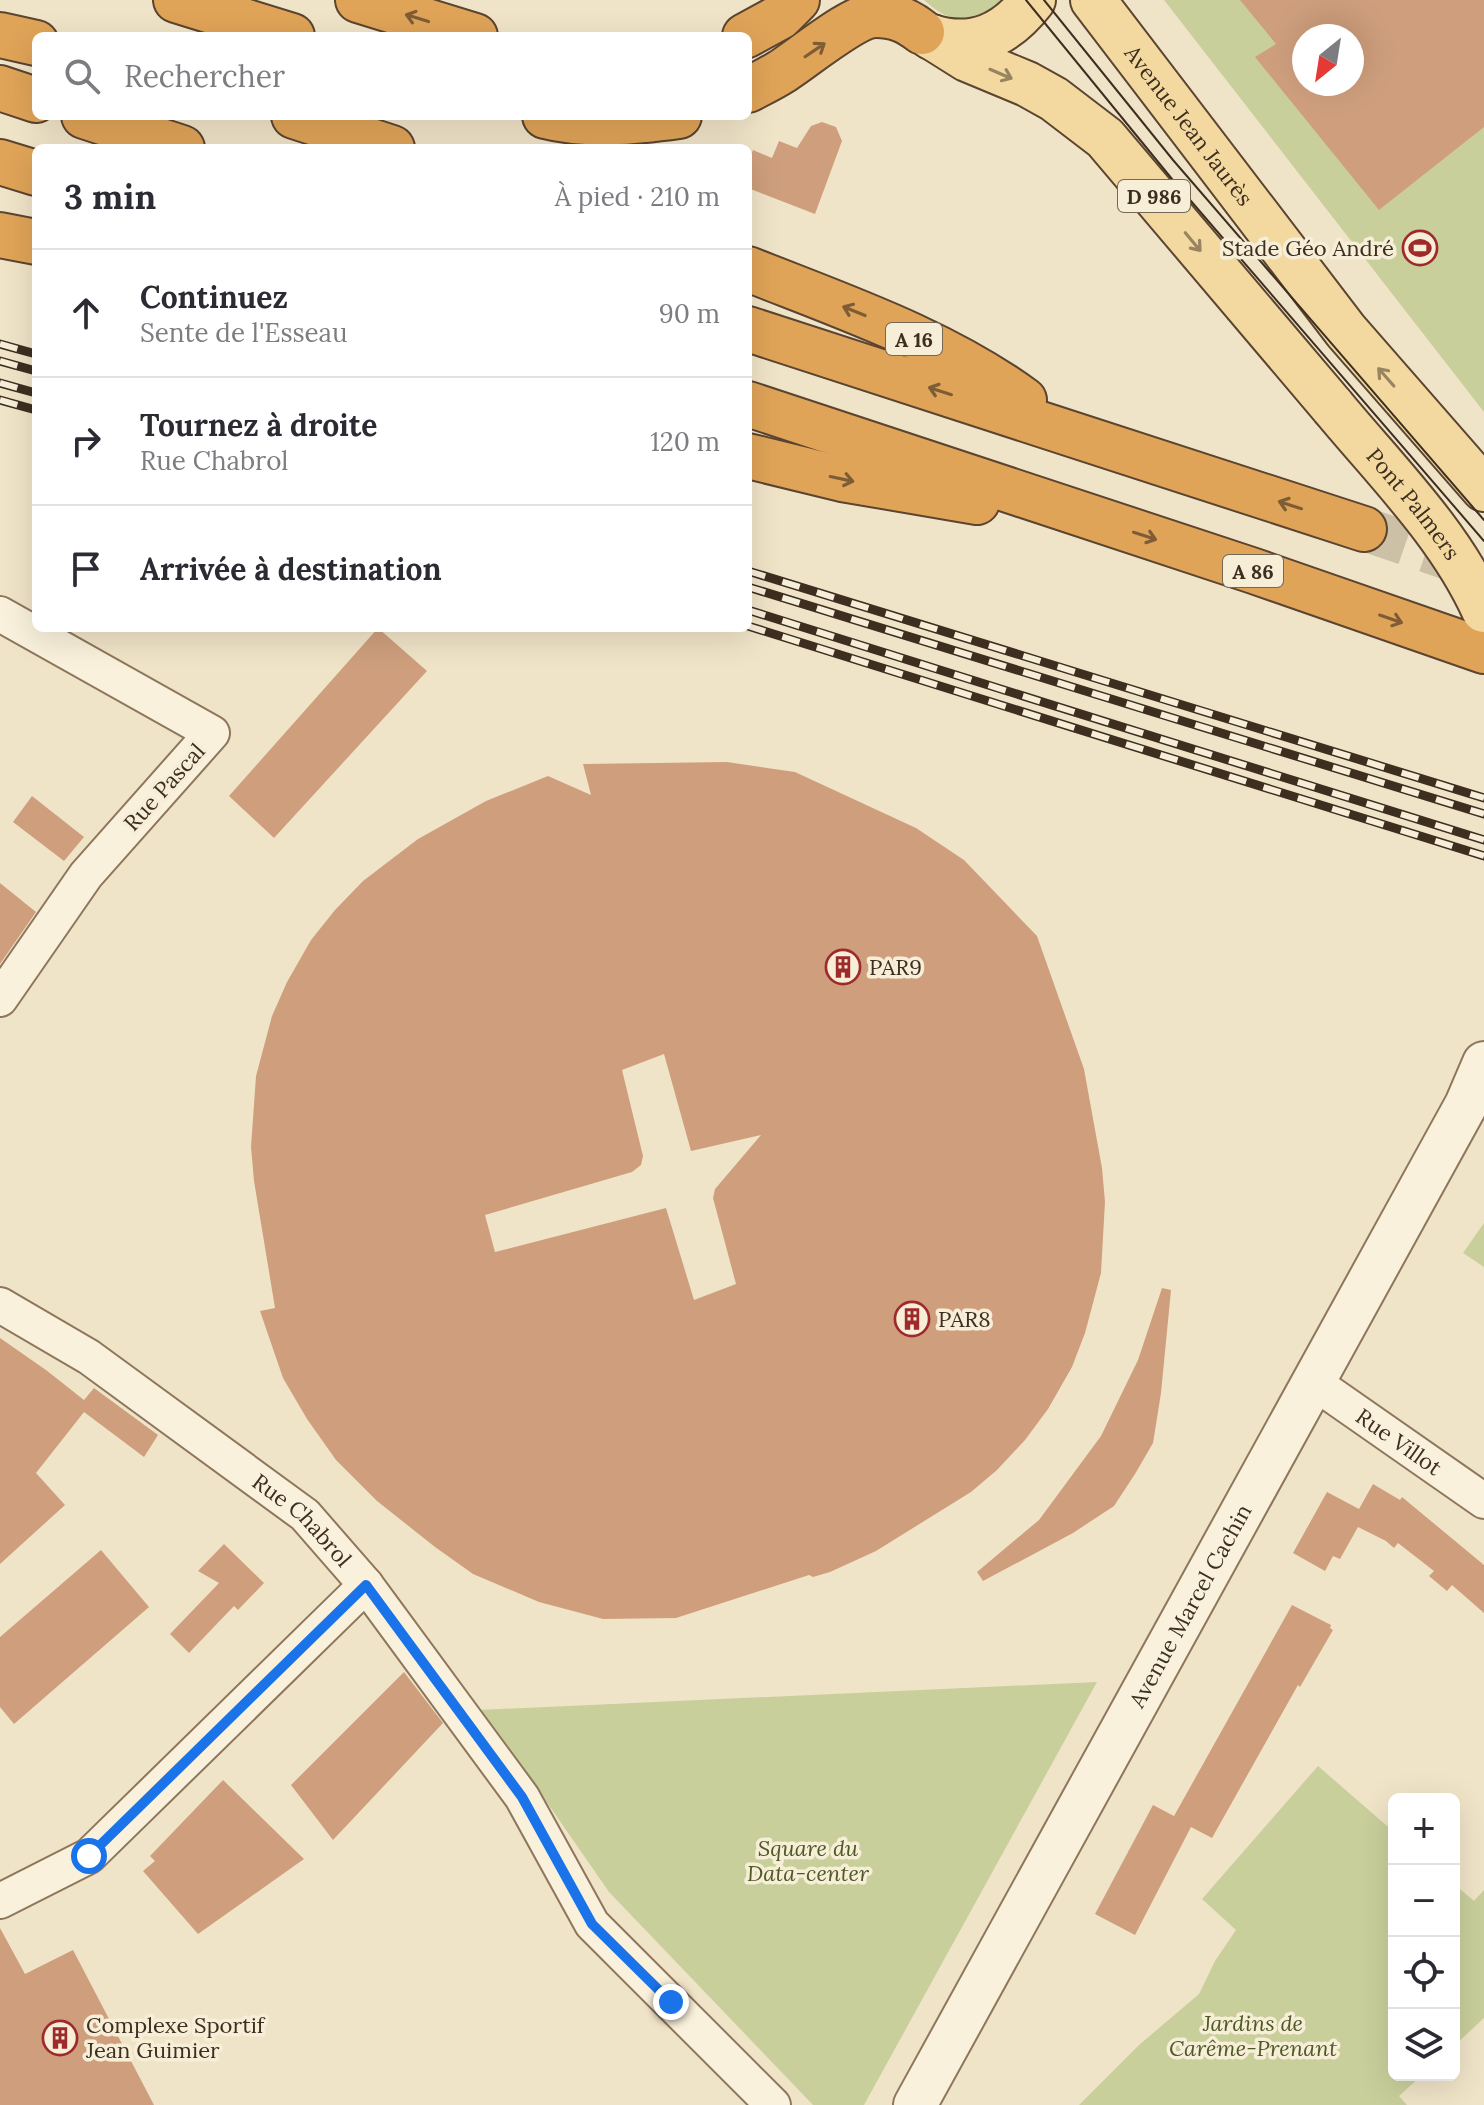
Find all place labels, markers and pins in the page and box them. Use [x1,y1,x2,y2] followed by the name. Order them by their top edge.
[1401,229,1439,267] sports icon: Stade Géo André
[1222,234,1394,262] place label: Stade Géo André
[824,948,862,986] building icon: PAR9
[869,953,922,981] place label: PAR9
[893,1300,931,1338] building icon: PAR8
[938,1305,991,1333] place label: PAR8
[85,2011,266,2064] place label: Complexe Sportif Jean Guimier
[41,2019,79,2057] building icon: Complexe Sportif Jean Guimier

